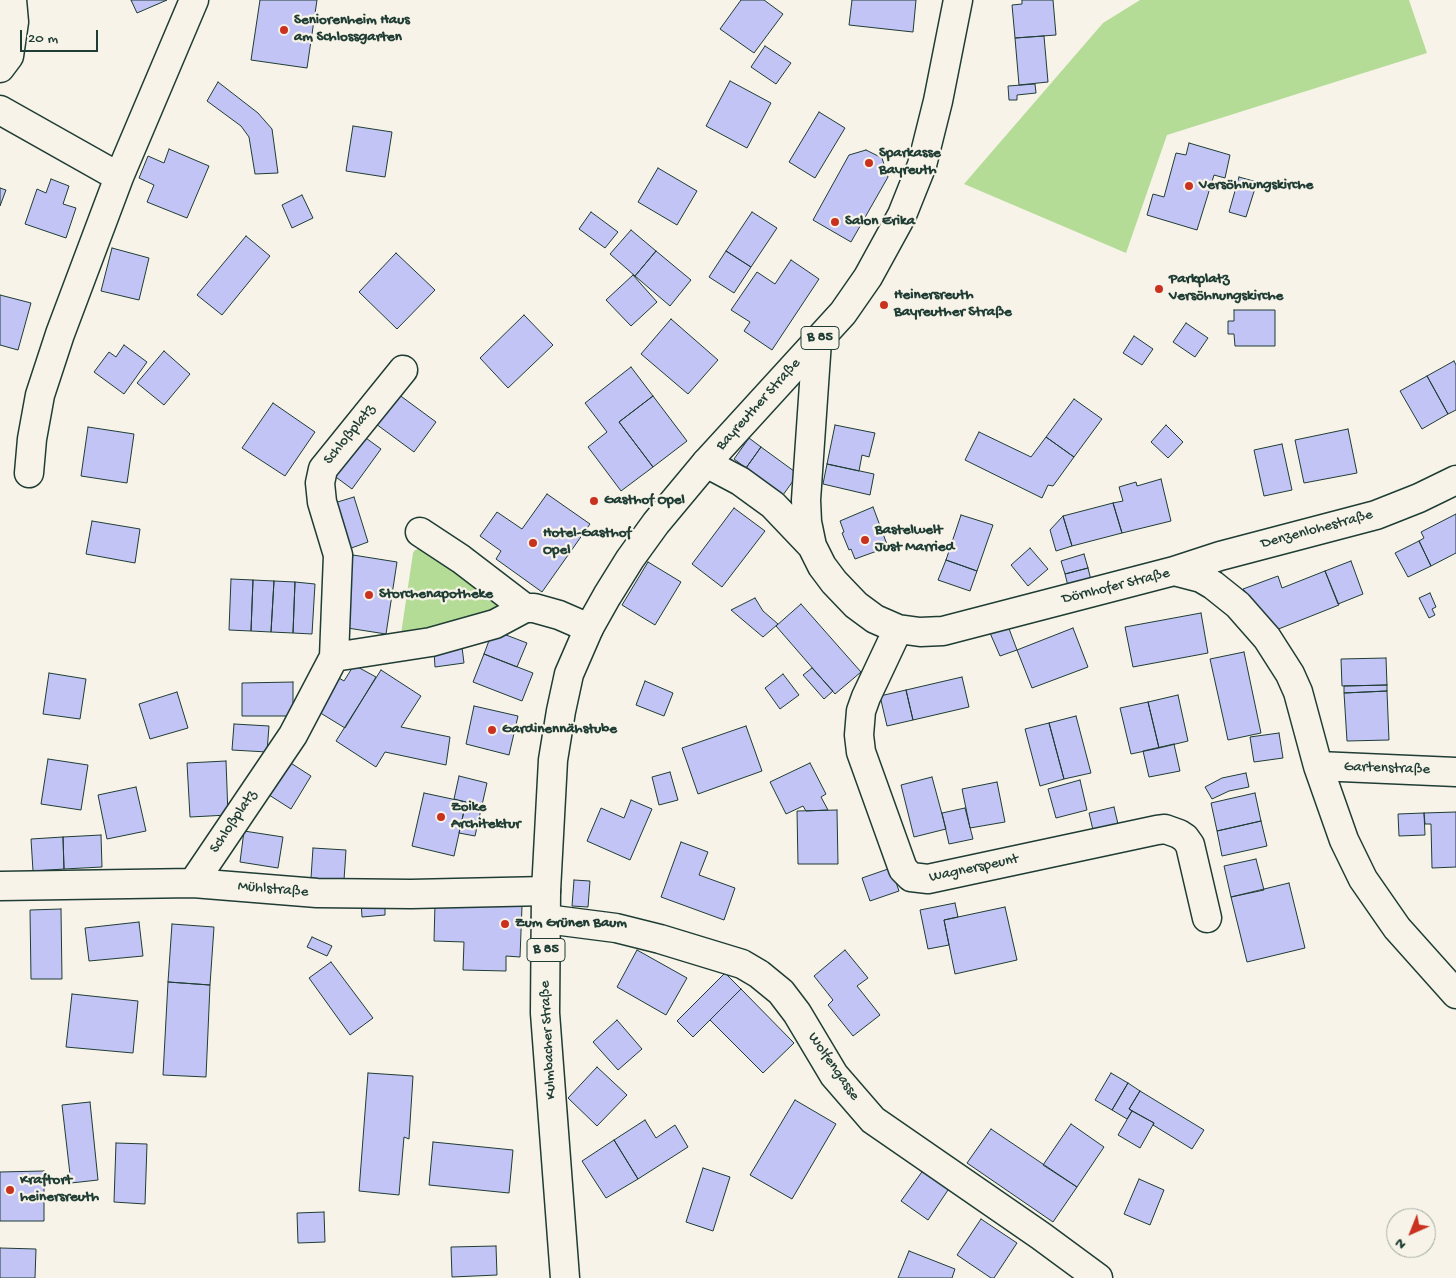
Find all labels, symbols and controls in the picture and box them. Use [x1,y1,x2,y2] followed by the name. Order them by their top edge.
[294,12,410,47] place label: Seniorenheim Haus am Schlossgarten
[22,20,100,52] scale bar
[278,24,290,36] marker: Seniorenheim Haus am Schlossgarten
[28,30,58,48] text: 20 m
[879,145,941,180] place label: Sparkasse Bayreuth
[863,157,875,169] marker: Sparkasse Bayreuth
[1199,177,1313,195] place label: Versöhnungskirche
[1183,180,1195,192] marker: Versöhnungskirche
[845,213,915,231] place label: Salon Erika
[829,216,841,228] marker: Salon Erika
[1169,271,1283,306] place label: Parkplatz Versöhnungskirche
[1153,283,1165,295] marker: Parkplatz Versöhnungskirche
[894,287,1012,322] place label: Heinersreuth Bayreuther Straße
[878,299,890,311] marker: Heinersreuth Bayreuther Straße
[801,326,839,349] road number: B 85
[713,355,805,455] street label: Bayreuther Straße
[320,401,380,469] street label: Schloßplatz
[604,492,685,510] place label: Gasthof Opel
[588,495,600,507] marker: Gasthof Opel
[1259,506,1375,554] street label: Denzenlohestraße
[875,522,954,557] place label: Bastelwelt Just Married
[543,525,631,560] place label: Hotel-Gasthof Opel
[859,534,871,546] marker: Bastelwelt Just Married
[527,537,539,549] marker: Hotel-Gasthof Opel
[1060,565,1172,609] street label: Dörnhofer Straße
[379,586,493,604] place label: Storchenapotheke
[363,589,375,601] marker: Storchenapotheke
[502,721,617,739] place label: Gardinennähstube
[486,724,498,736] marker: Gardinennähstube
[1344,759,1430,779] street label: Gartenstraße
[206,787,262,857] street label: Schloßplatz
[451,799,521,834] place label: Zoike Architektur
[435,811,447,823] marker: Zoike Architektur
[928,851,1020,887] street label: Wagnerspeunt
[237,878,309,902] street label: Mühlstraße
[515,915,627,933] place label: Zum Grünen Baum
[499,918,511,930] marker: Zum Grünen Baum
[527,938,565,962] road number: B 85
[537,980,561,1100] street label: Kulmbacher Straße
[803,1030,863,1104] street label: Wolfengasse
[20,1172,99,1207] place label: Kraftort heinersreuth
[4,1184,16,1196] marker: Kraftort heinersreuth
[1386,1208,1436,1258] north arrow
[1392,1234,1410,1253] text: N

